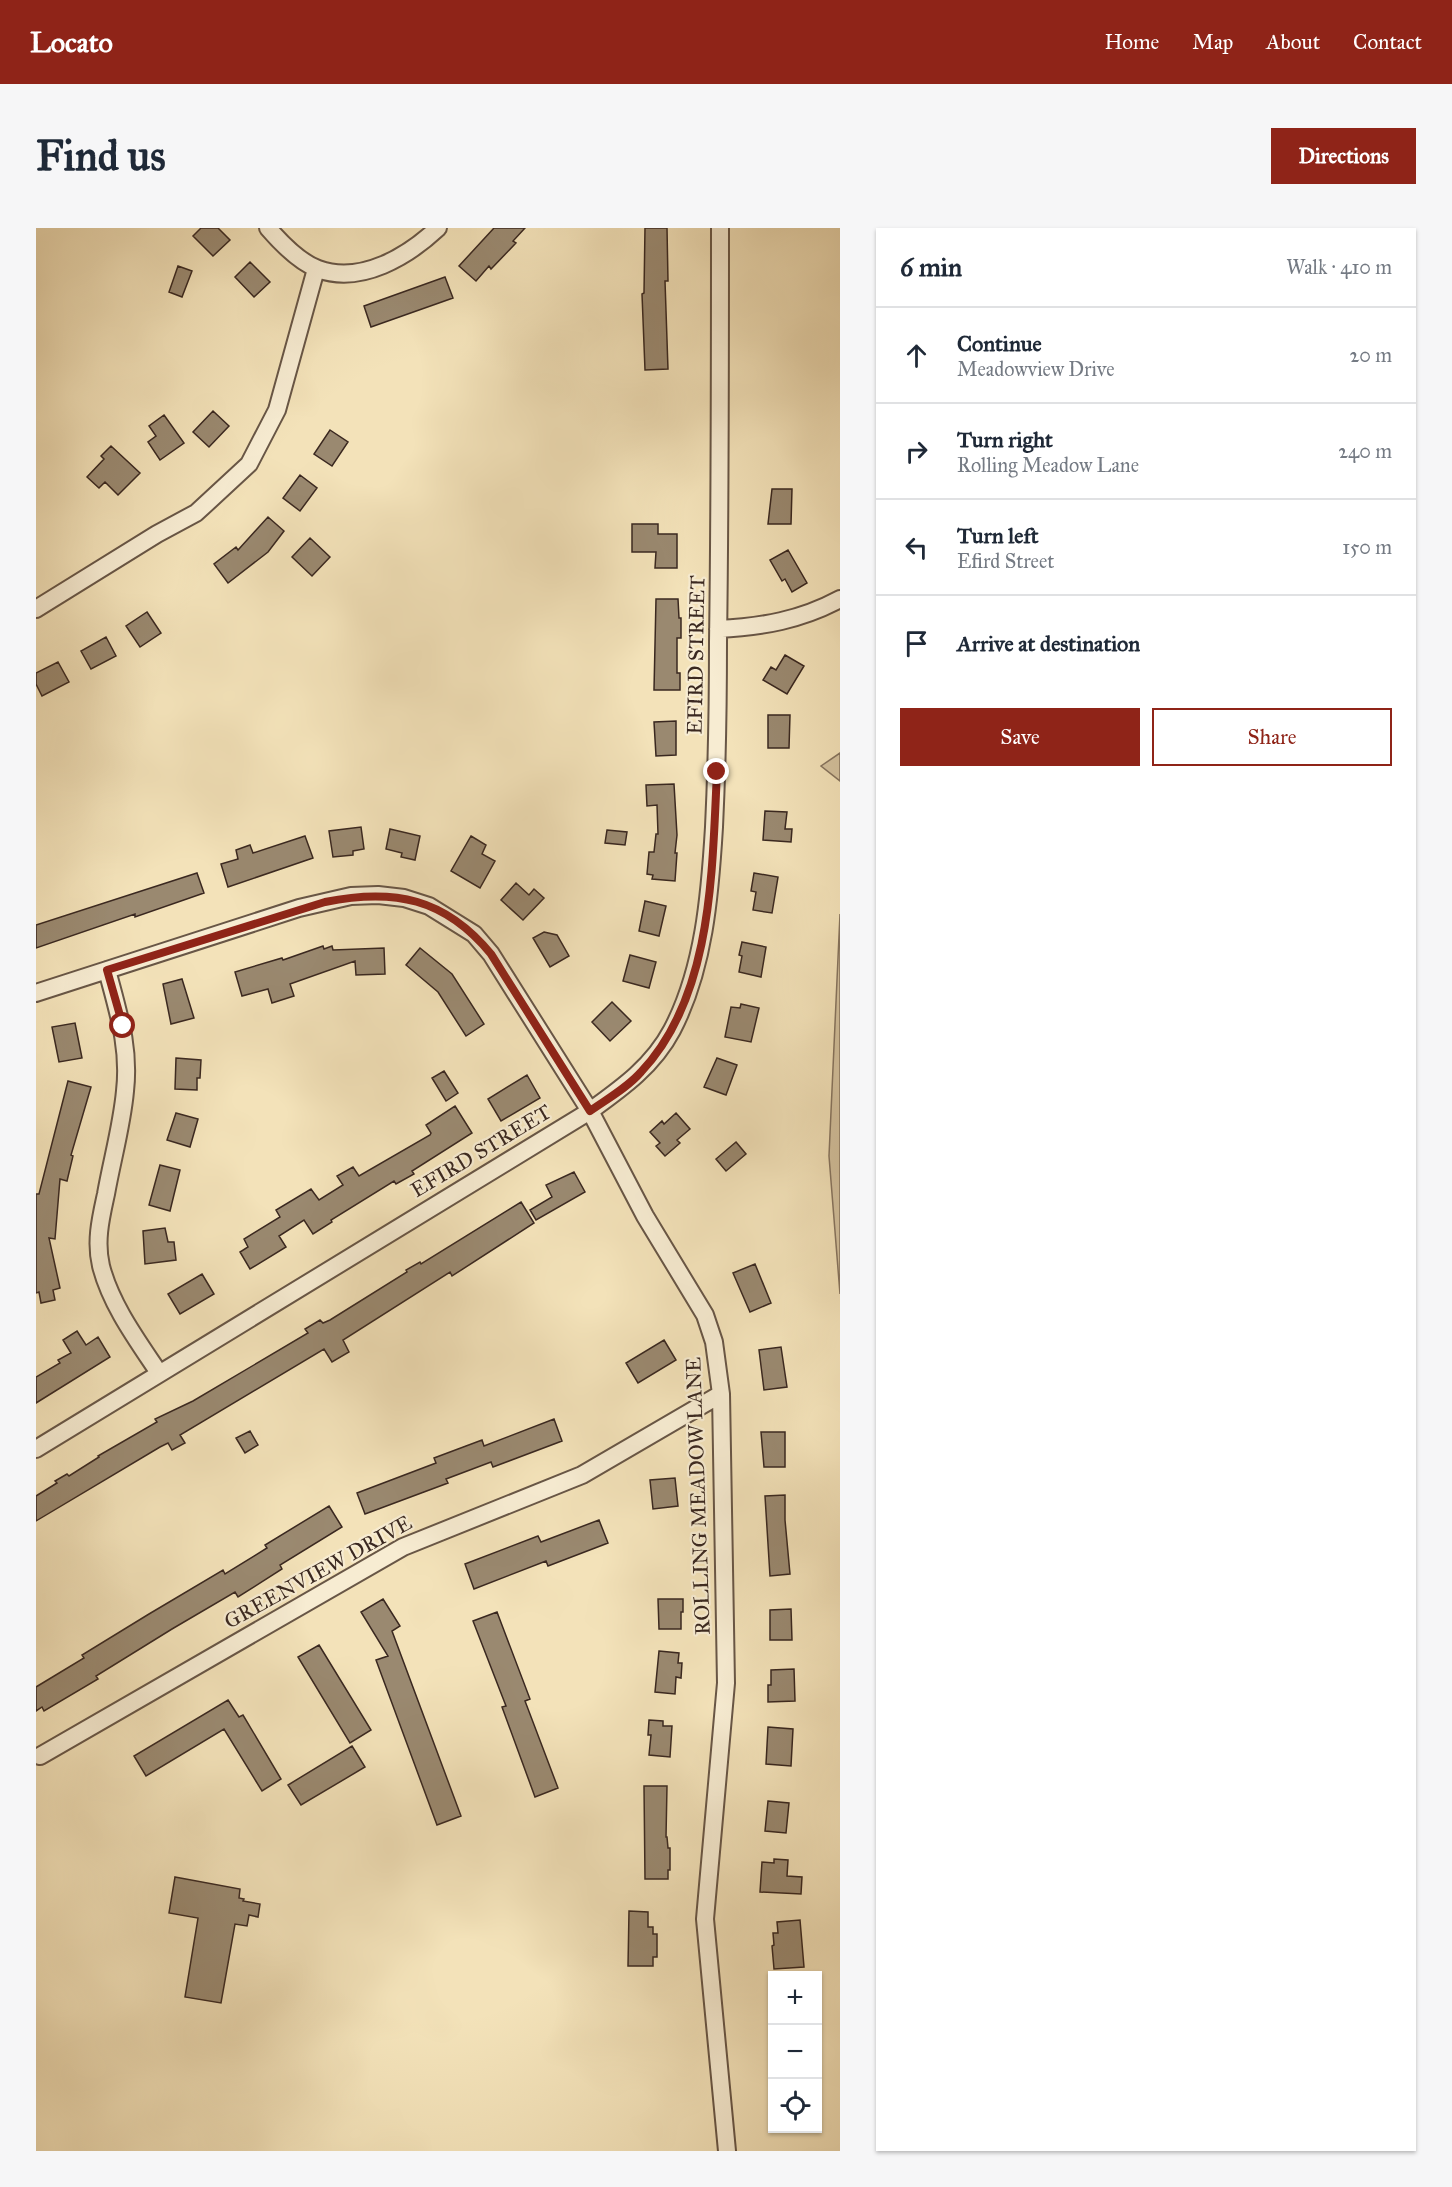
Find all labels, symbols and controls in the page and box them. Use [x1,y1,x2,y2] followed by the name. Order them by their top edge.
[30,25,113,60] text: Locato
[1104,29,1159,55] text: Home
[1192,29,1233,55] text: Map
[1266,29,1320,55] text: About
[1353,29,1422,55] text: Contact
[1271,128,1416,184] button: Directions
[36,130,166,182] text: Find us
[900,251,962,283] text: 6 min
[1286,255,1392,279] text: Walk · 410 m
[957,330,1042,357] text: Continue
[900,339,933,372] icon: ahead
[1349,343,1392,367] text: 20 m
[957,357,1115,381] text: Meadowview Drive
[957,426,1053,453] text: Turn right
[900,435,933,468] icon: right
[1338,439,1392,463] text: 240 m
[957,453,1139,477] text: Rolling Meadow Lane
[957,522,1039,549] text: Turn left
[900,531,933,564] icon: left
[1342,535,1392,559] text: 150 m
[957,549,1054,573] text: Efird Street
[682,575,710,735] street label: EFIRD STREET
[900,627,933,660] icon: arrive
[957,630,1140,657] text: Arrive at destination
[900,708,1140,766] button: Save
[1152,708,1392,766] button: Share
[703,758,729,784] route end
[109,1012,135,1038] route start
[406,1099,556,1203] street label: EFIRD STREET
[680,1357,716,1635] street label: ROLLING MEADOW LANE
[220,1510,416,1634] street label: GREENVIEW DRIVE
[768,1971,822,2133] map controls
[768,1971,822,2025] button: +
[768,2025,822,2079] button: −
[768,2079,822,2133] button: locate

